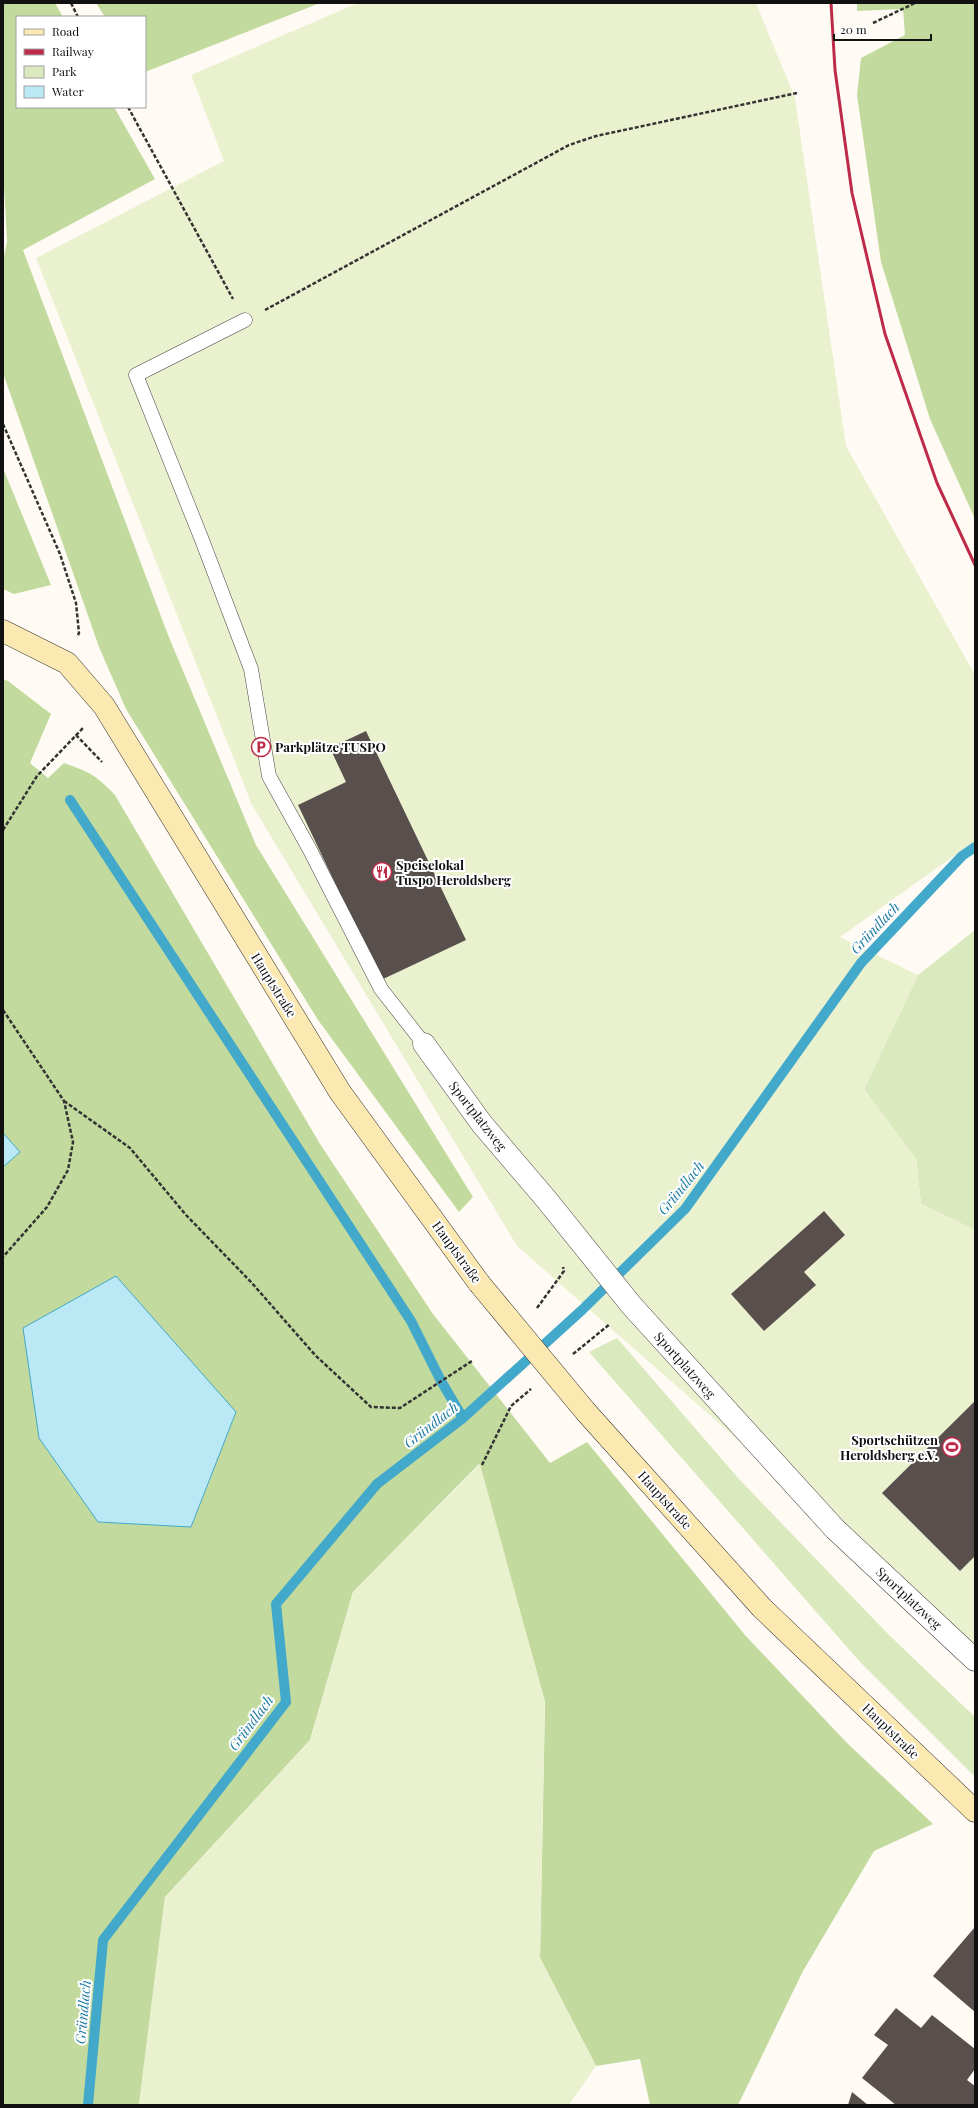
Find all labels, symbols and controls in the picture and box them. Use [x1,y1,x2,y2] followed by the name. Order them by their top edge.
[16,16,146,108] legend
[834,16,931,42] scale bar
[840,21,867,37] text: 20 m
[52,23,79,39] text: Road
[52,43,94,59] text: Railway
[52,63,77,79] text: Park
[51,83,85,99] text: Water
[250,736,272,758] parking icon: Parkplätze TUSPO
[275,738,386,755] place label: Parkplätze TUSPO
[396,856,512,888] place label: Speiselokal Tuspo Heroldsberg
[371,861,393,883] restaurant icon: Speiselokal Tuspo Heroldsberg
[846,898,903,958] water label: Gründlach
[248,949,301,1020] street label: Hauptstraße
[446,1077,511,1154] street label: Sportplatzweg
[653,1157,708,1219] water label: Gründlach
[429,1217,486,1286] street label: Hauptstraße
[651,1328,720,1402] street label: Sportplatzweg
[400,1397,462,1452] water label: Gründlach
[840,1431,938,1463] place label: Sportschützen Heroldsberg e.V.
[941,1436,963,1458] sports icon: Sportschützen Heroldsberg e.V.
[635,1467,696,1533] street label: Hauptstraße
[873,1563,946,1633] street label: Sportplatzweg
[224,1691,278,1754] water label: Gründlach
[859,1699,924,1762] street label: Hauptstraße
[70,1979,95,2045] water label: Gründlach

